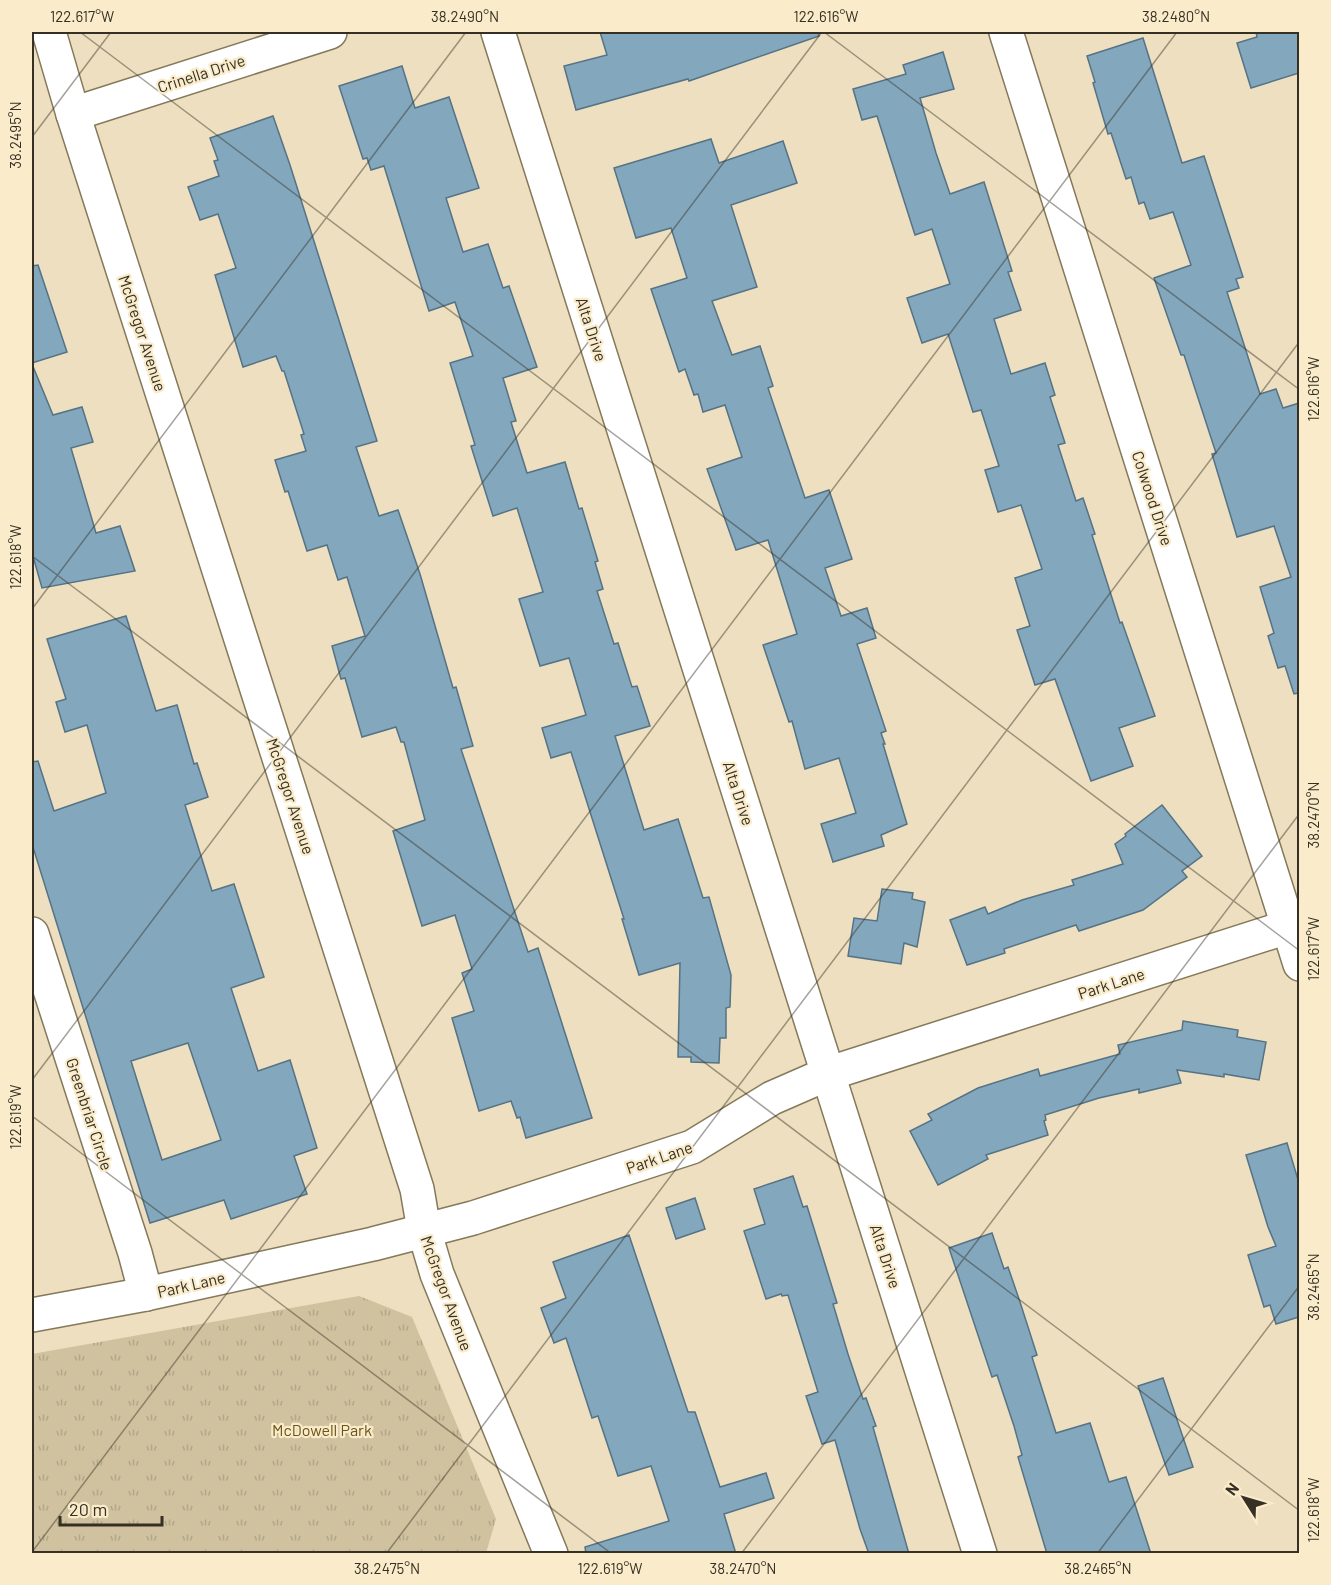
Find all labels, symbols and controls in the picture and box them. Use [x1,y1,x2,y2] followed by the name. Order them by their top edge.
[50,7,114,25] text: 122.617°W
[431,7,499,25] text: 38.2490°N
[794,7,858,25] text: 122.616°W
[1142,7,1210,25] text: 38.2480°N
[155,50,247,96] street label: Crinella Drive
[6,101,24,169] text: 38.2495°N
[115,273,171,393] street label: McGregor Avenue
[573,295,611,363] street label: Alta Drive
[1304,357,1322,421] text: 122.616°W
[1129,448,1177,548] street label: Colwood Drive
[6,525,24,589] text: 122.618°W
[263,736,319,856] street label: McGregor Avenue
[720,759,758,827] street label: Alta Drive
[1304,782,1322,849] text: 38.2470°N
[1304,917,1322,981] text: 122.617°W
[1075,963,1147,1003] street label: Park Lane
[63,1055,117,1173] street label: Greenbriar Circle
[6,1085,24,1149] text: 122.619°W
[623,1137,695,1177] street label: Park Lane
[867,1222,905,1290] street label: Alta Drive
[417,1233,477,1353] street label: McGregor Avenue
[1304,1253,1322,1321] text: 38.2465°N
[155,1267,227,1301] street label: Park Lane
[272,1420,372,1439] park label: McDowell Park
[1214,1468,1274,1528] north arrow
[1304,1478,1322,1542] text: 122.618°W
[1221,1479,1242,1499] text: N
[60,1489,162,1527] scale bar
[69,1498,107,1520] text: 20 m
[354,1559,420,1577] text: 38.2475°N
[578,1559,642,1577] text: 122.619°W
[710,1559,777,1577] text: 38.2470°N
[1064,1559,1132,1577] text: 38.2465°N

